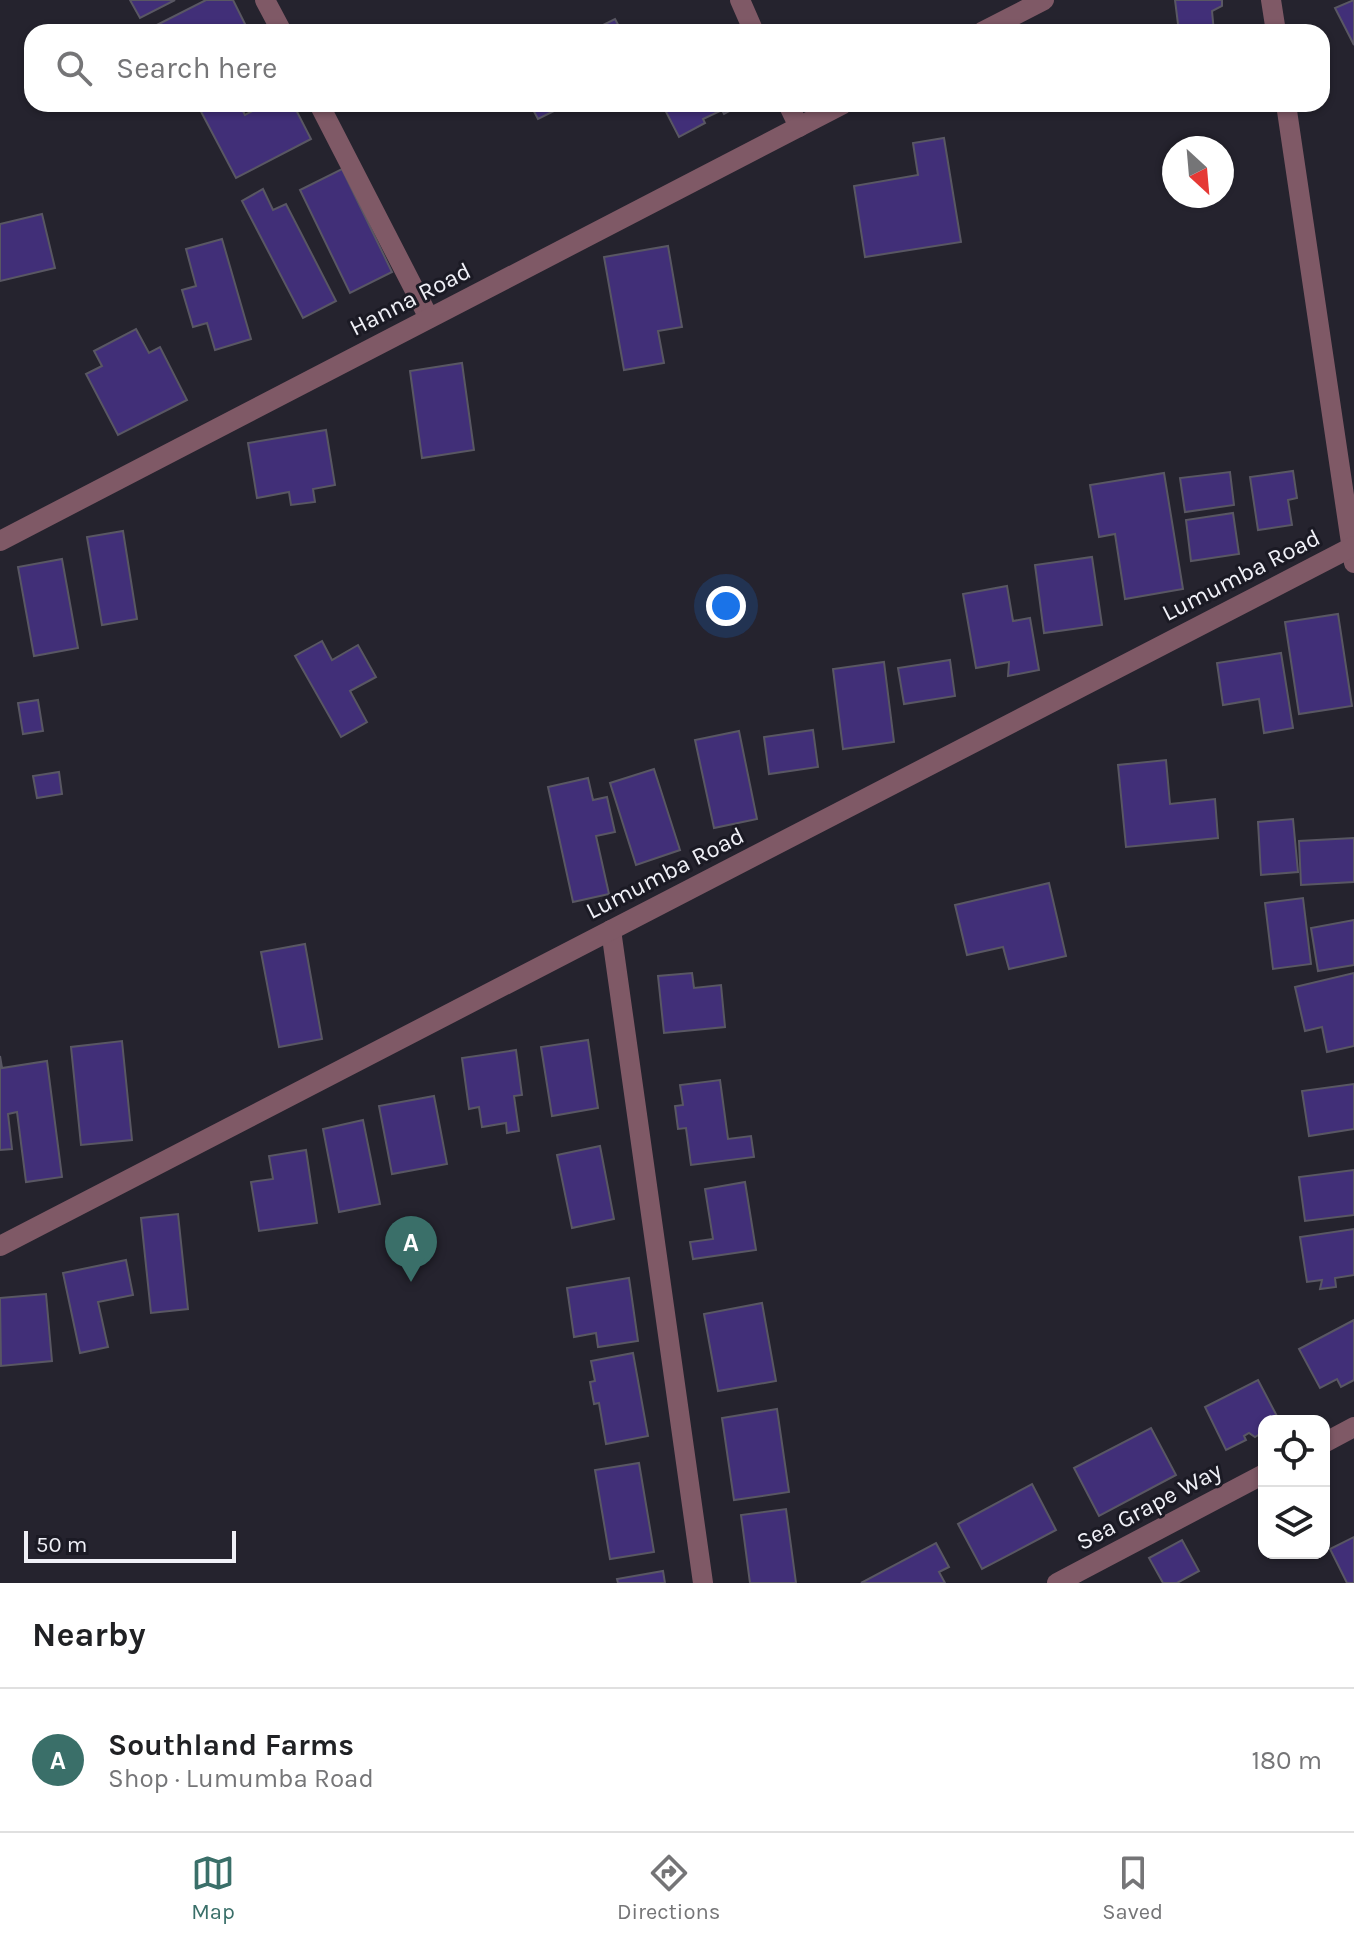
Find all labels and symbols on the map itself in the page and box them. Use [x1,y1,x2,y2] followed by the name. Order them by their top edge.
[1162,136,1234,208] north arrow
[345,256,475,342] street label: Hanna Road
[1157,523,1325,627] street label: Lumumba Road
[706,586,746,626] your location
[581,821,749,925] street label: Lumumba Road
[385,1216,437,1282] pin: A
[1072,1456,1226,1556] street label: Sea Grape Way
[24,1527,236,1563] scale bar

